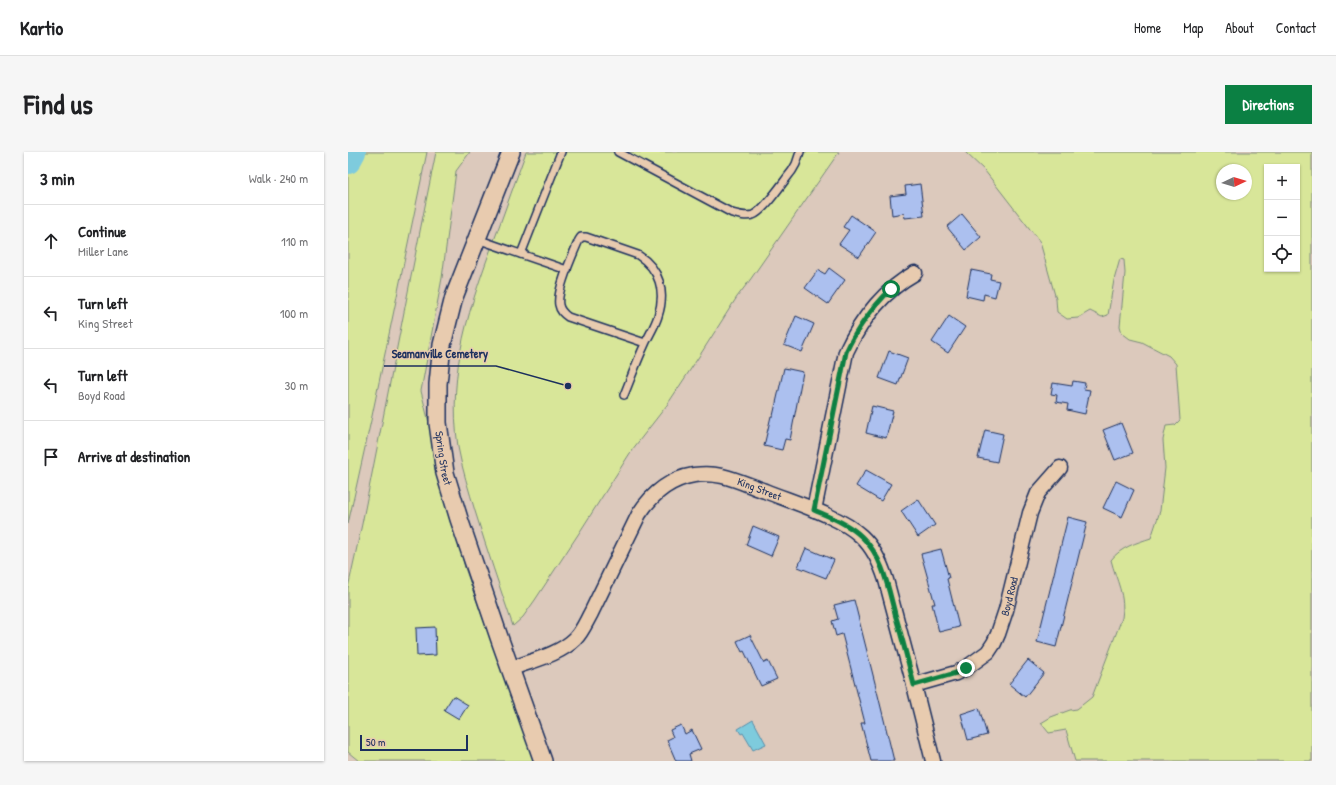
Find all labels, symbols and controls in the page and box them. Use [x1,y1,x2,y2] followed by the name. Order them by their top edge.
[20,15,63,41] text: Kartio
[1134,18,1161,37] text: Home
[1183,18,1203,37] text: Map
[1225,18,1254,37] text: About
[1276,18,1316,37] text: Contact
[24,85,93,123] text: Find us
[1225,85,1312,124] button: Directions
[1216,164,1252,200] north arrow
[1264,164,1300,272] map controls
[1264,164,1300,200] button: +
[40,167,75,190] text: 3 min
[249,169,308,187] text: Walk · 240 m
[1264,200,1300,236] button: −
[78,221,126,242] text: Continue
[40,230,62,252] icon: ahead
[281,232,308,250] text: 110 m
[1264,236,1300,272] button: locate
[78,242,128,260] text: Miller Lane
[882,280,900,298] route start
[78,293,128,314] text: Turn left
[40,302,62,324] icon: left
[280,304,308,322] text: 100 m
[78,314,133,332] text: King Street
[384,342,496,366] callout: Seamanville Cemetery
[392,345,488,363] text: Seamanville Cemetery
[78,365,128,386] text: Turn left
[40,374,62,396] icon: left
[285,376,308,394] text: 30 m
[78,386,125,404] text: Boyd Road
[432,430,455,487] street label: Spring Street
[40,446,62,468] icon: arrive
[78,446,190,467] text: Arrive at destination
[735,474,784,504] street label: King Street
[998,575,1021,618] street label: Boyd Road
[957,659,975,677] route end
[360,733,468,752] scale bar
[366,735,386,749] text: 50 m

